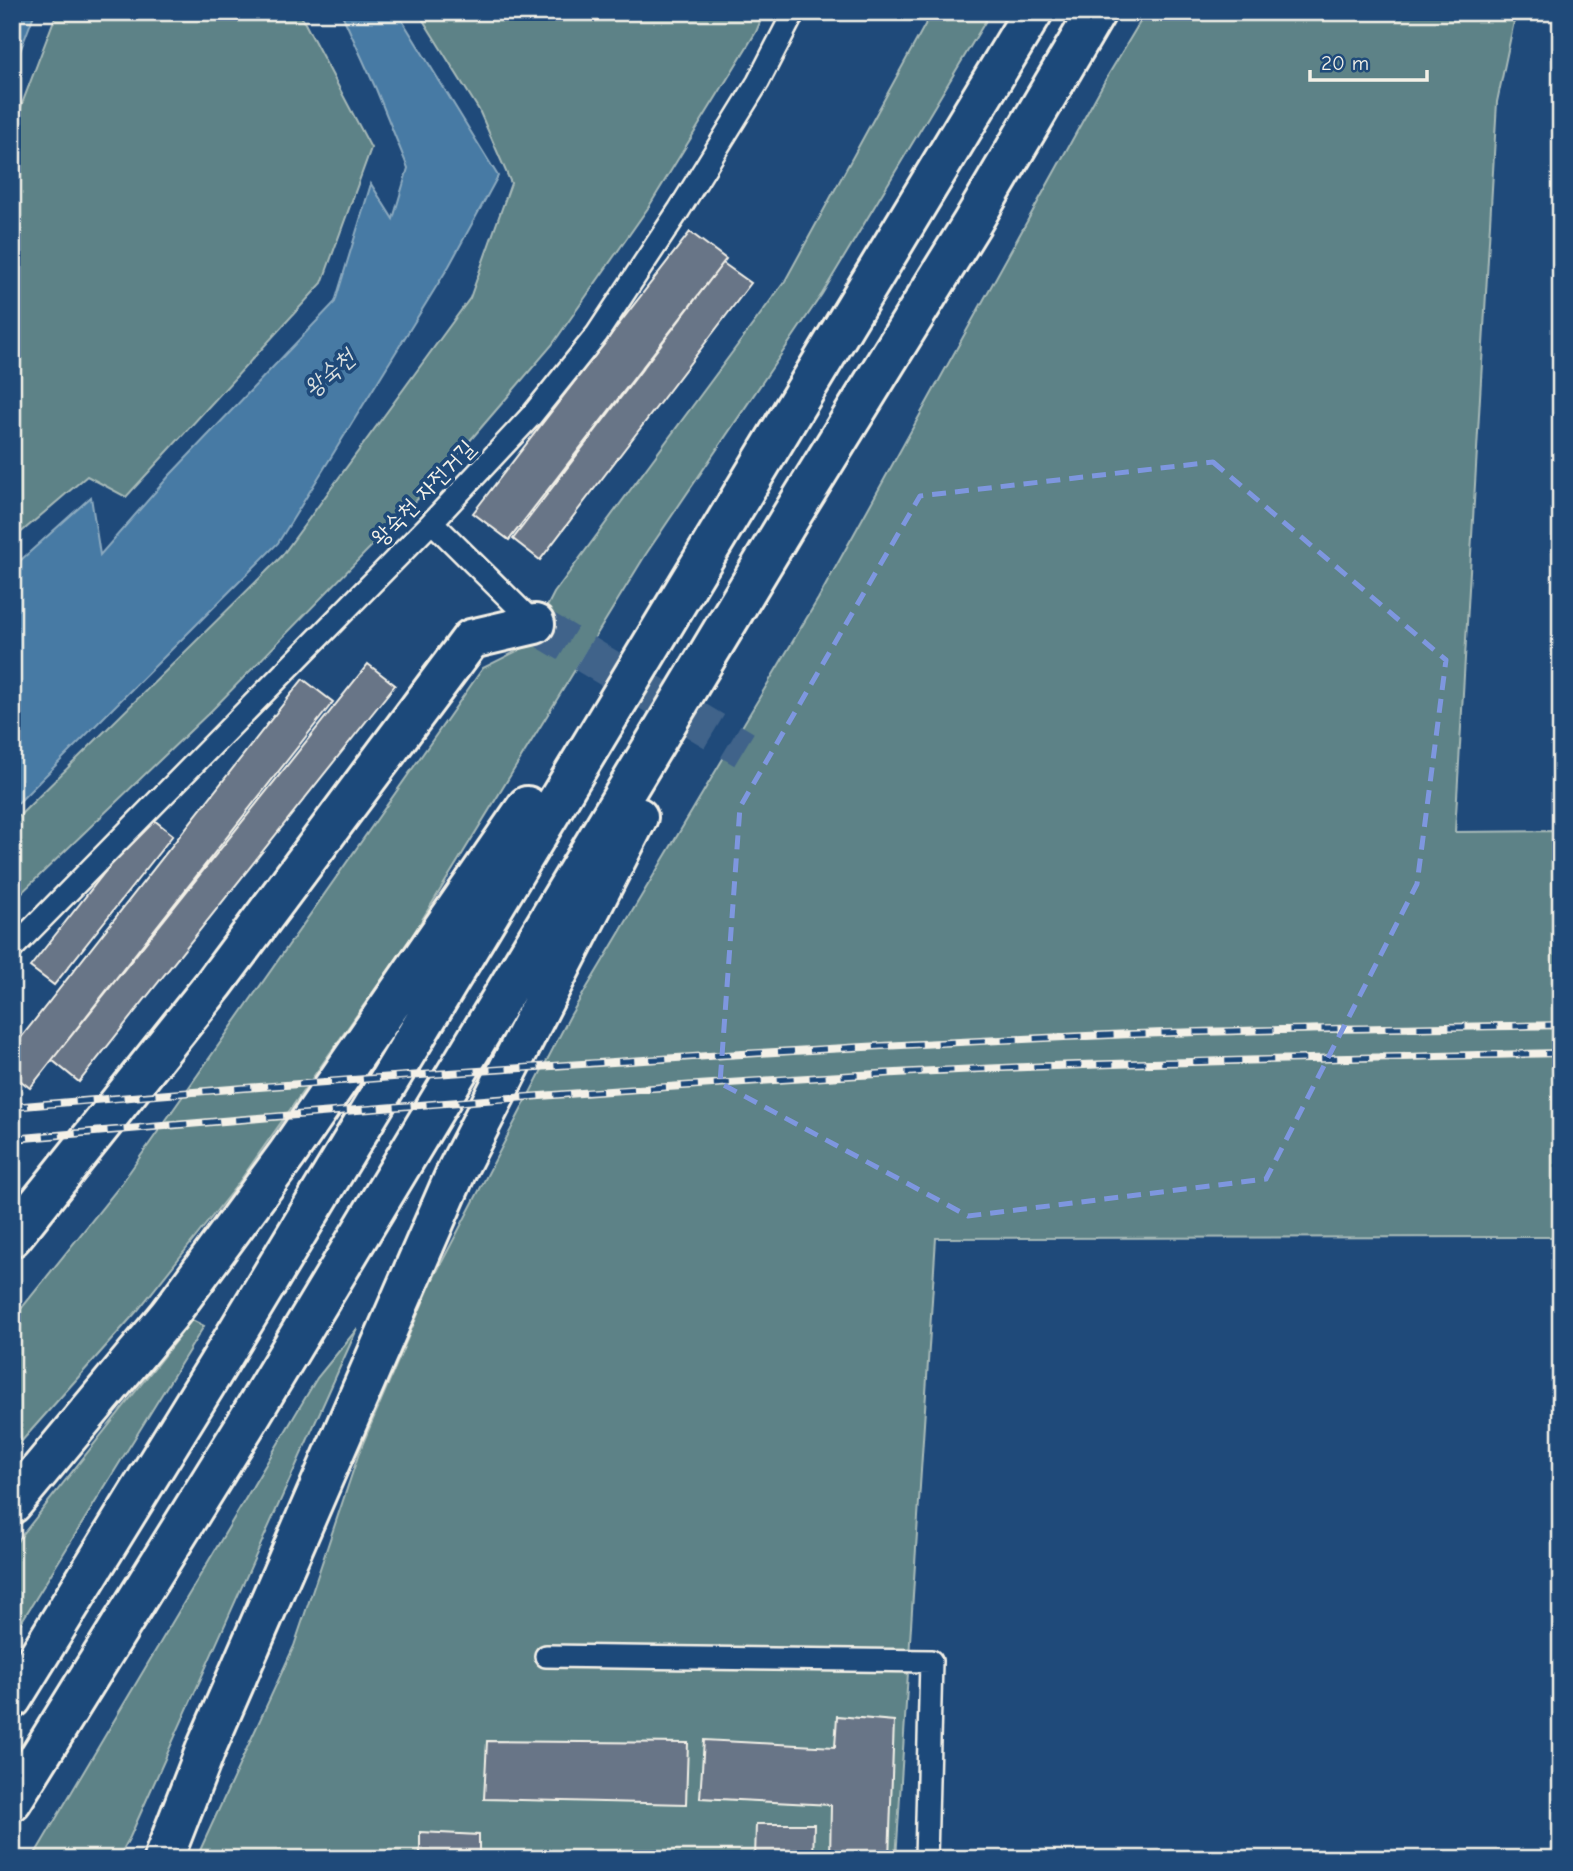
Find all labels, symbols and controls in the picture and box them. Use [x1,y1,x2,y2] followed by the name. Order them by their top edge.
[1310,38,1428,82] scale bar
[1321,51,1369,75] text: 20 m
[298,342,362,403] water label: 왕숙천
[366,434,480,552] street label: 왕숙천 자전거길

